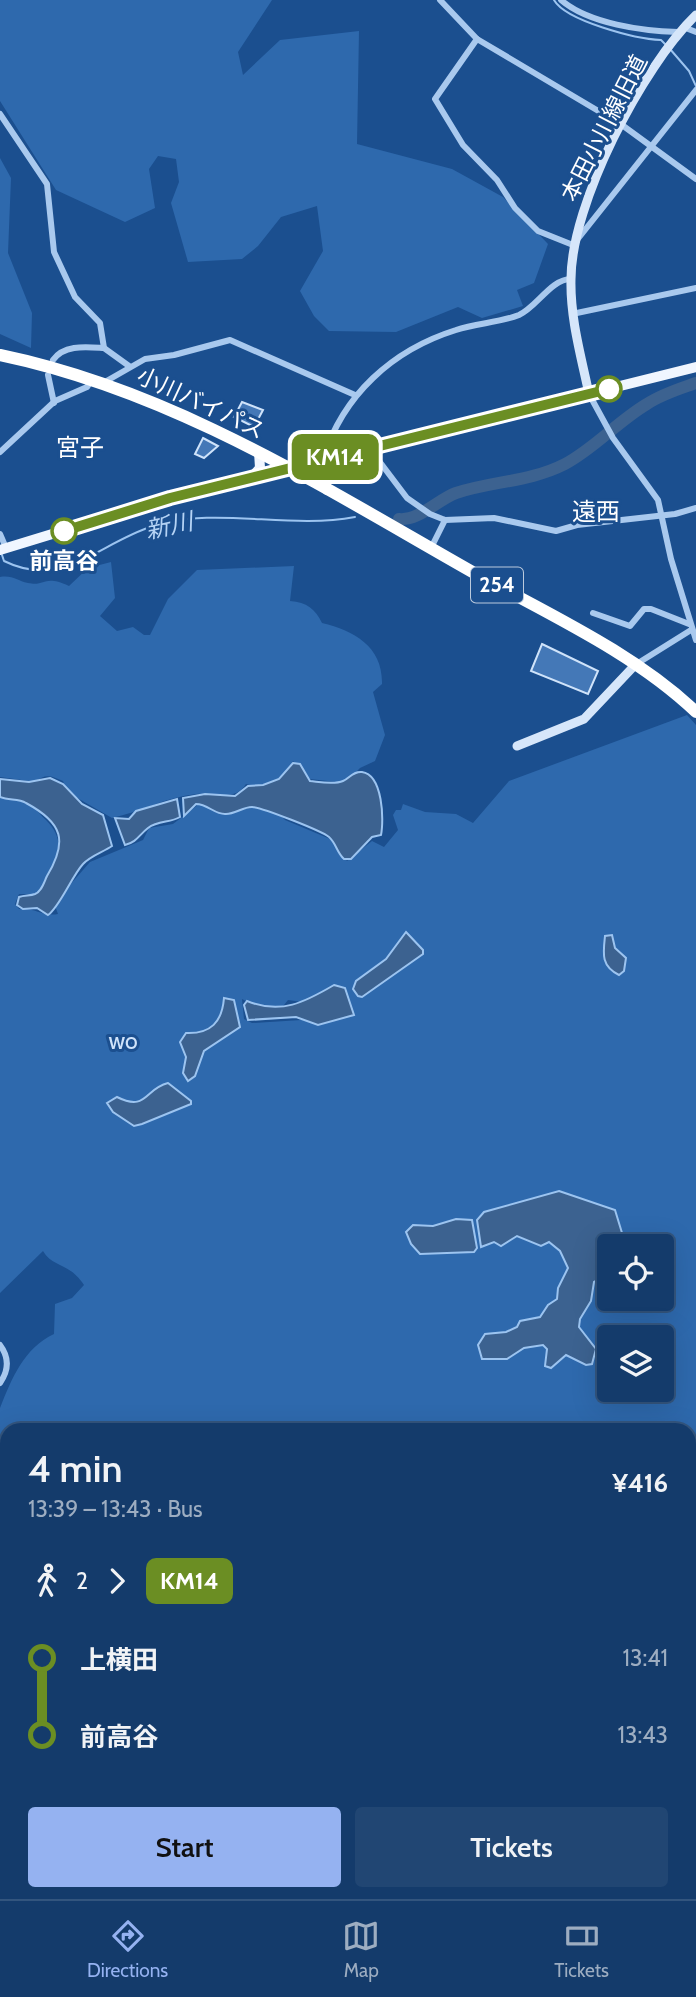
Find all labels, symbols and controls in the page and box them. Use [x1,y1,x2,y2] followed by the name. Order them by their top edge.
[555,50,653,206] street label: 本田小川線旧道
[133,361,269,445] street label: 小川バイパス
[596,376,622,402] unlabelled marker
[56,433,104,462] district label: 宮子
[286,434,384,480] line badge: KM14
[306,442,364,471] text: KM14
[572,497,620,526] district label: 遠西
[142,506,198,545] water label: 新川
[51,518,77,544] marker: 前高谷
[30,547,99,575] place label: 前高谷
[471,568,523,602] road number: 254
[108,1027,138,1055] park label: wo
[597,1234,674,1402] map controls
[597,1234,674,1311] button: locate
[597,1325,674,1402] button: layers
[28,1445,123,1492] text: 4 min
[612,1467,668,1499] text: ¥416
[28,1495,203,1523] text: 13:39 – 13:43 · Bus
[28,1562,66,1600] icon: walk
[98,1562,136,1600] icon: forward
[160,1566,219,1595] text: KM14
[76,1567,88,1595] text: 2
[80,1644,158,1676] text: 上横田
[622,1644,668,1672] text: 13:41
[80,1721,158,1753] text: 前高谷
[618,1721,668,1749] text: 13:43
[28,1807,341,1887] button: Start
[355,1807,668,1887] button: Tickets
[87,1917,168,1982] tab: Directions
[342,1917,380,1982] tab: Map
[554,1917,609,1982] tab: Tickets

